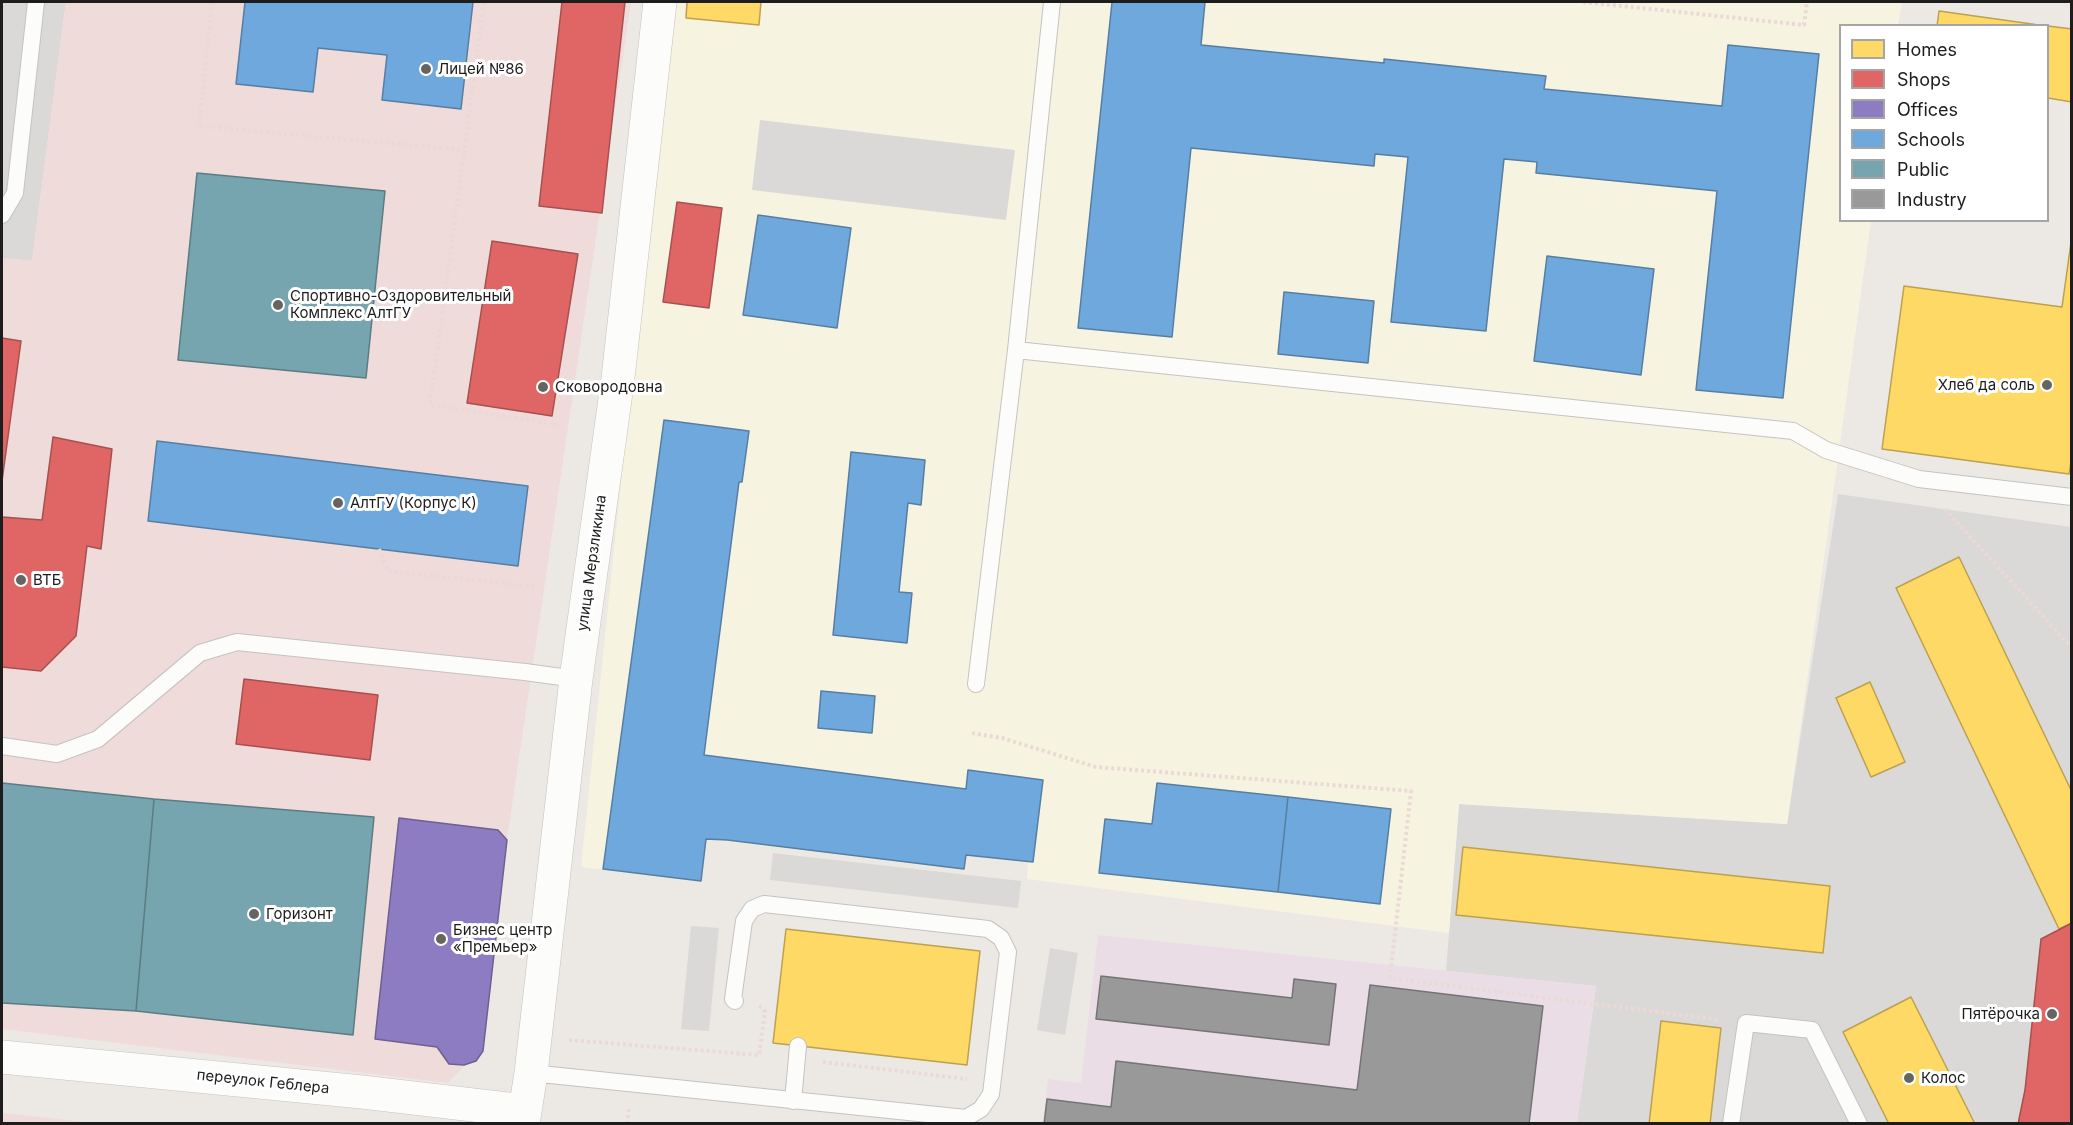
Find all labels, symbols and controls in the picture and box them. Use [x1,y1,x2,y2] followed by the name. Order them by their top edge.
[1839,24,2049,222] legend
[1897,39,1957,60] text: Homes
[438,60,524,78] place label: Лицей №86
[419,62,433,76] marker: Лицей №86
[1897,69,1951,90] text: Shops
[1897,99,1958,120] text: Offices
[1897,129,1965,150] text: Schools
[1897,159,1949,180] text: Public
[1897,189,1967,210] text: Industry
[290,287,511,322] place label: Спортивно-Оздоровительный Комплекс АлтГУ
[271,298,285,312] marker: Спортивно-Оздоровительный Комплекс АлтГУ
[1938,376,2035,394] place label: Хлеб да соль
[555,378,663,396] place label: Сковородовна
[2040,378,2054,392] marker: Хлеб да соль
[536,380,550,394] marker: Сковородовна
[350,494,477,512] place label: АлтГУ (Корпус К)
[574,494,610,632] street label: улица Мерзликина
[331,496,345,510] marker: АлтГУ (Корпус К)
[33,571,61,589] place label: ВТБ
[14,573,28,587] marker: ВТБ
[266,905,333,923] place label: Горизонт
[247,907,261,921] marker: Горизонт
[453,921,552,956] place label: Бизнес центр «Премьер»
[434,932,448,946] marker: Бизнес центр «Премьер»
[1962,1005,2040,1023] place label: Пятёрочка
[2045,1007,2059,1021] marker: Пятёрочка
[196,1066,330,1098] street label: переулок Геблера
[1921,1069,1966,1087] place label: Колос
[1902,1071,1916,1085] marker: Колос

